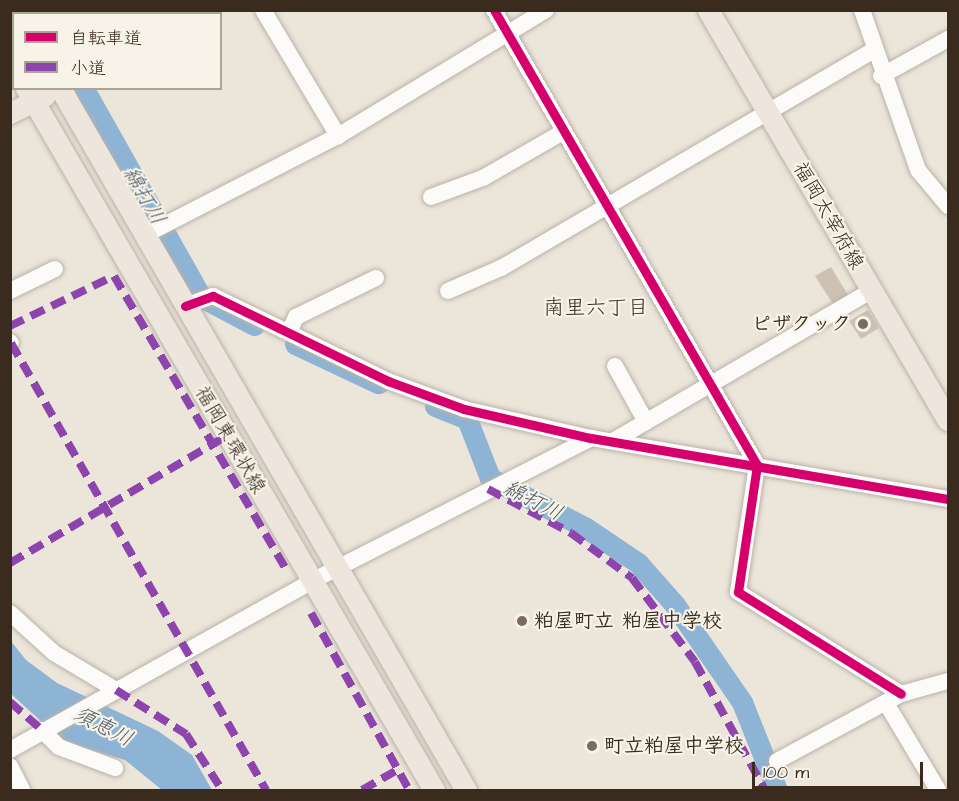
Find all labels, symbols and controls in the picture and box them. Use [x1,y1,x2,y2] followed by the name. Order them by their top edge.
[12,12,222,90] legend
[70,26,142,51] text: 自転車道
[70,56,106,81] text: 小道
[788,158,868,274] street label: 福岡太宰府線
[117,162,171,230] water label: 綿打川
[544,295,648,321] district label: 南里六丁目
[751,312,851,336] place label: ピザクック
[856,317,870,331] marker: ピザクック
[190,382,270,498] street label: 福岡東環状線
[499,475,567,527] water label: 綿打川
[534,609,722,633] place label: 粕屋町立 粕屋中学校
[515,614,529,628] marker: 粕屋町立 粕屋中学校
[69,701,137,753] water label: 須恵川
[604,734,744,758] place label: 町立粕屋中学校
[585,739,599,753] marker: 町立粕屋中学校
[755,750,926,788] scale bar
[763,760,809,785] text: 100 m

